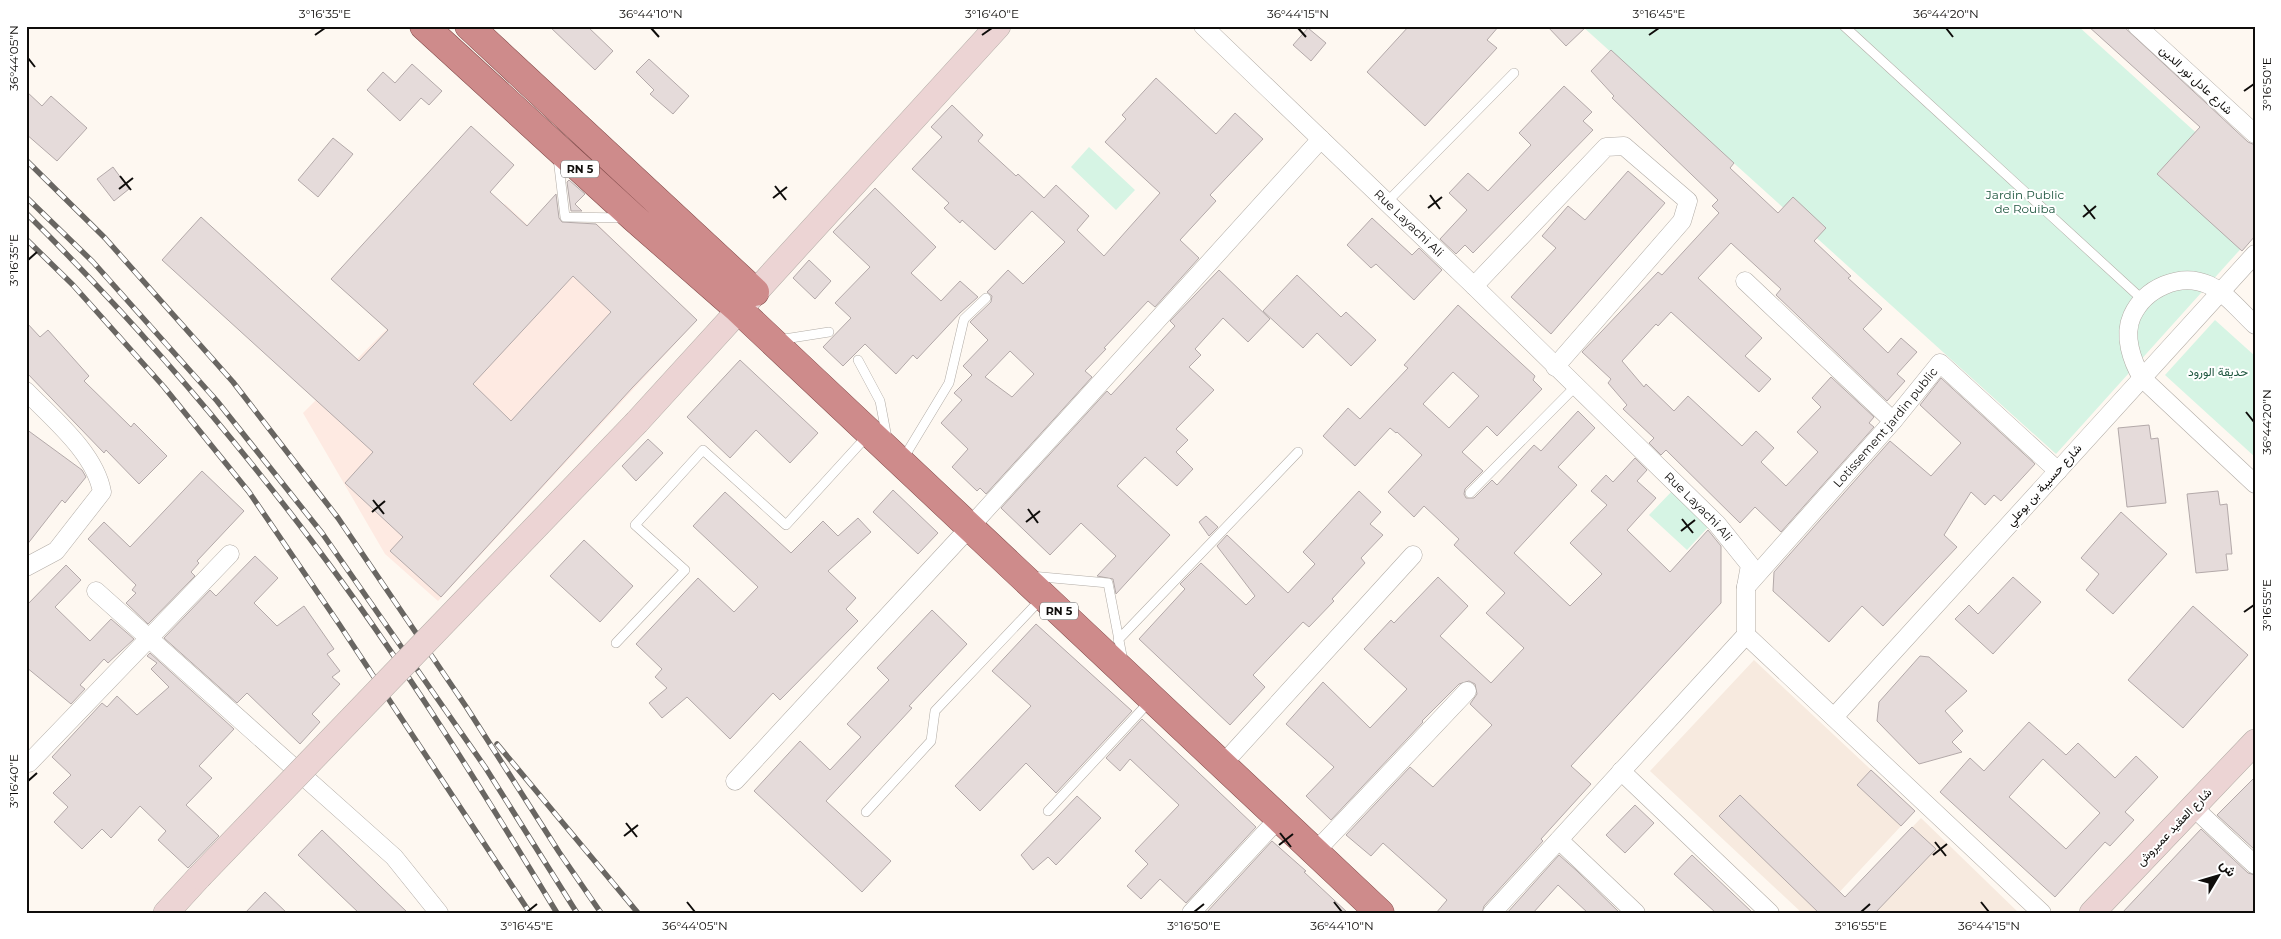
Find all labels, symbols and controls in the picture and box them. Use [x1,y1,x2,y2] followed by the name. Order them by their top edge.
[299,6,351,21] text: 3°16'35"E
[619,6,683,21] text: 36°44'10"N
[965,6,1019,21] text: 3°16'40"E
[1267,6,1329,21] text: 36°44'15"N
[1633,6,1685,21] text: 3°16'45"E
[1913,6,1979,21] text: 36°44'20"N
[6,25,21,91] text: 36°44'05"N
[2155,42,2236,119] street label: شارع عادل نور الدين
[2259,57,2274,111] text: 3°16'50"E
[561,160,599,178] road number: RN 5
[1371,186,1447,260] street label: Rue Layachi Ali
[1985,187,2064,216] park label: Jardin Public de Rouiba
[6,234,21,286] text: 3°16'35"E
[1830,364,1941,490] street label: Lotissement jardin public
[2188,364,2248,380] park label: حديقة الورود
[2259,389,2274,455] text: 36°44'20"N
[2003,440,2087,531] street label: شارع حسيبة بن بوعلي
[1661,469,1736,544] street label: Rue Layachi Ali
[2259,579,2274,631] text: 3°16'55"E
[1040,602,1078,620] road number: RN 5
[6,754,21,808] text: 3°16'40"E
[2133,785,2216,870] street label: شارع العقيد عميروش
[2194,852,2244,902] north arrow
[2216,856,2241,880] text: ش
[501,918,553,933] text: 3°16'45"E
[662,918,728,933] text: 36°44'05"N
[1167,918,1221,933] text: 3°16'50"E
[1310,918,1374,933] text: 36°44'10"N
[1835,918,1887,933] text: 3°16'55"E
[1958,918,2020,933] text: 36°44'15"N

